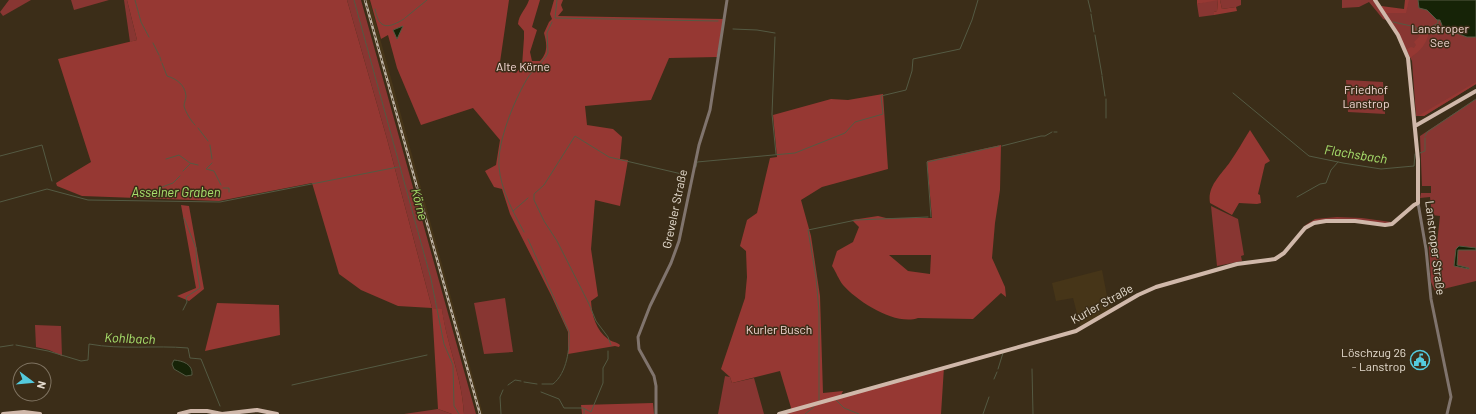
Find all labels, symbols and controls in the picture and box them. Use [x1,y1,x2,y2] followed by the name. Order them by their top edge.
[1411,21,1469,49] park label: Lanstroper See
[496,59,550,73] park label: Alte Körne
[1342,82,1390,110] park label: Friedhof Lanstrop
[1323,141,1389,167] water label: Flachsbach
[659,168,689,250] street label: Greveler Straße
[131,184,221,200] water label: Asselner Graben
[408,186,432,222] water label: Körne
[1423,200,1449,296] street label: Lanstroper Straße
[1068,280,1135,326] street label: Kurler Straße
[746,322,812,336] park label: Kurler Busch
[104,329,156,347] water label: Kohlbach
[1341,345,1406,373] place label: Löschzug 26 - Lanstrop
[1409,349,1431,371] public building icon: Löschzug 26 - Lanstrop
[12,362,52,402] north arrow
[35,380,49,390] text: N

